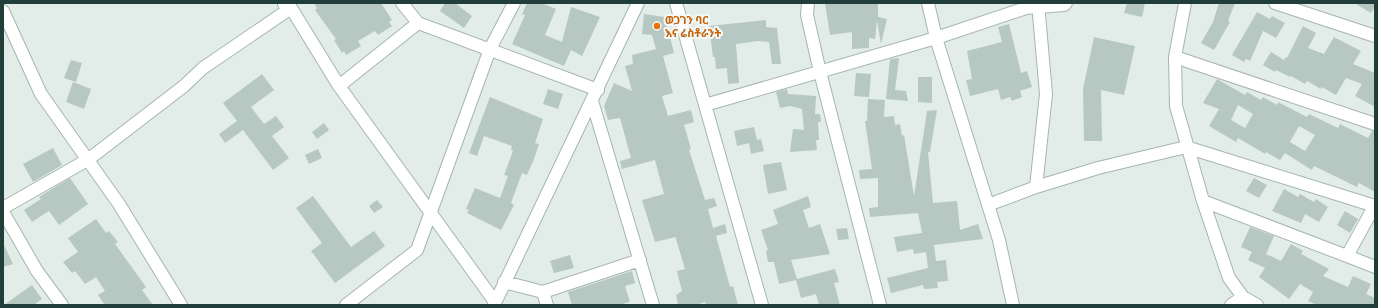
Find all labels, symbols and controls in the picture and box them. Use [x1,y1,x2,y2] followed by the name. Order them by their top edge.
[665,14,721,40] place label: ወጋገን ባር እና ሬስቶራንት
[652,21,662,31] marker: ወጋገን ባር እና ሬስቶራንት

